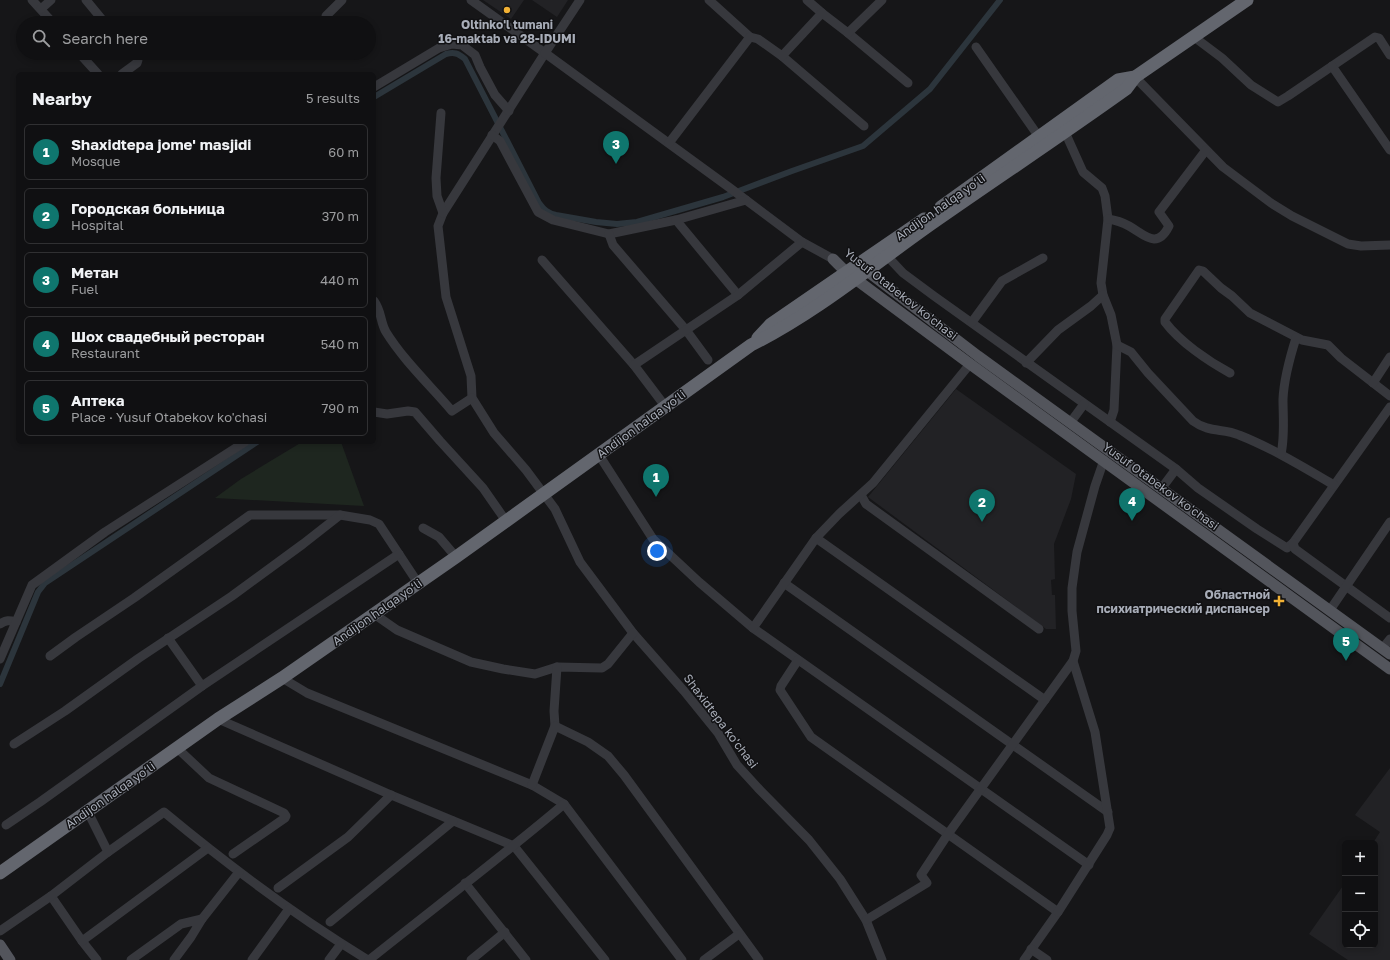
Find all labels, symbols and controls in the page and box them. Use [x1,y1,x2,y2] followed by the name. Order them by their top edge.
[502,5,512,15] marker: Oltinko'l tumani 16-maktab va 28-IDUMI
[16,16,376,60] search box
[438,17,576,46] place label: Oltinko'l tumani 16-maktab va 28-IDUMI
[30,27,52,49] icon: search
[62,29,148,47] text: Search here
[32,88,92,109] text: Nearby
[306,90,360,106] text: 5 results
[603,131,629,164] pin: 3
[71,135,251,153] text: Shaxidtepa jome' masjidi
[43,144,49,160] text: 1
[328,144,359,160] text: 60 m
[71,153,120,169] text: Mosque
[892,170,988,244] street label: Andijon halqa yo‘li
[71,199,225,217] text: Городская больница
[42,208,50,224] text: 2
[322,208,359,224] text: 370 m
[71,217,124,233] text: Hospital
[841,245,961,343] street label: Yusuf Otabekov ko'chasi
[71,263,118,281] text: Метан
[42,272,50,288] text: 3
[320,272,359,288] text: 440 m
[71,281,98,297] text: Fuel
[71,327,264,345] text: Шох свадебный ресторан
[42,336,50,352] text: 4
[321,336,359,352] text: 540 m
[71,345,140,361] text: Restaurant
[594,387,688,461] street label: Andijon halqa yo‘li
[71,391,124,409] text: Аптека
[42,400,50,416] text: 5
[321,400,359,416] text: 790 m
[71,409,267,425] text: Place · Yusuf Otabekov ko'chasi
[1100,439,1222,533] street label: Yusuf Otabekov ko'chasi
[643,464,669,497] pin: 1
[1119,488,1145,521] pin: 4
[969,489,995,522] pin: 2
[647,541,667,561] your location
[329,575,425,649] street label: Andijon halqa yo‘li
[1096,587,1271,616] place label: Областной психиатрический диспансер
[1273,595,1285,607] marker: Областной психиатрический диспансер
[1333,628,1359,661] pin: 5
[681,671,761,771] street label: Shaxidtepa ko'chasi
[62,758,158,832] street label: Andijon halqa yo‘li
[1342,840,1378,948] map controls
[1342,840,1378,876] button: +
[1342,876,1378,912] button: −
[1342,912,1378,948] button: locate

